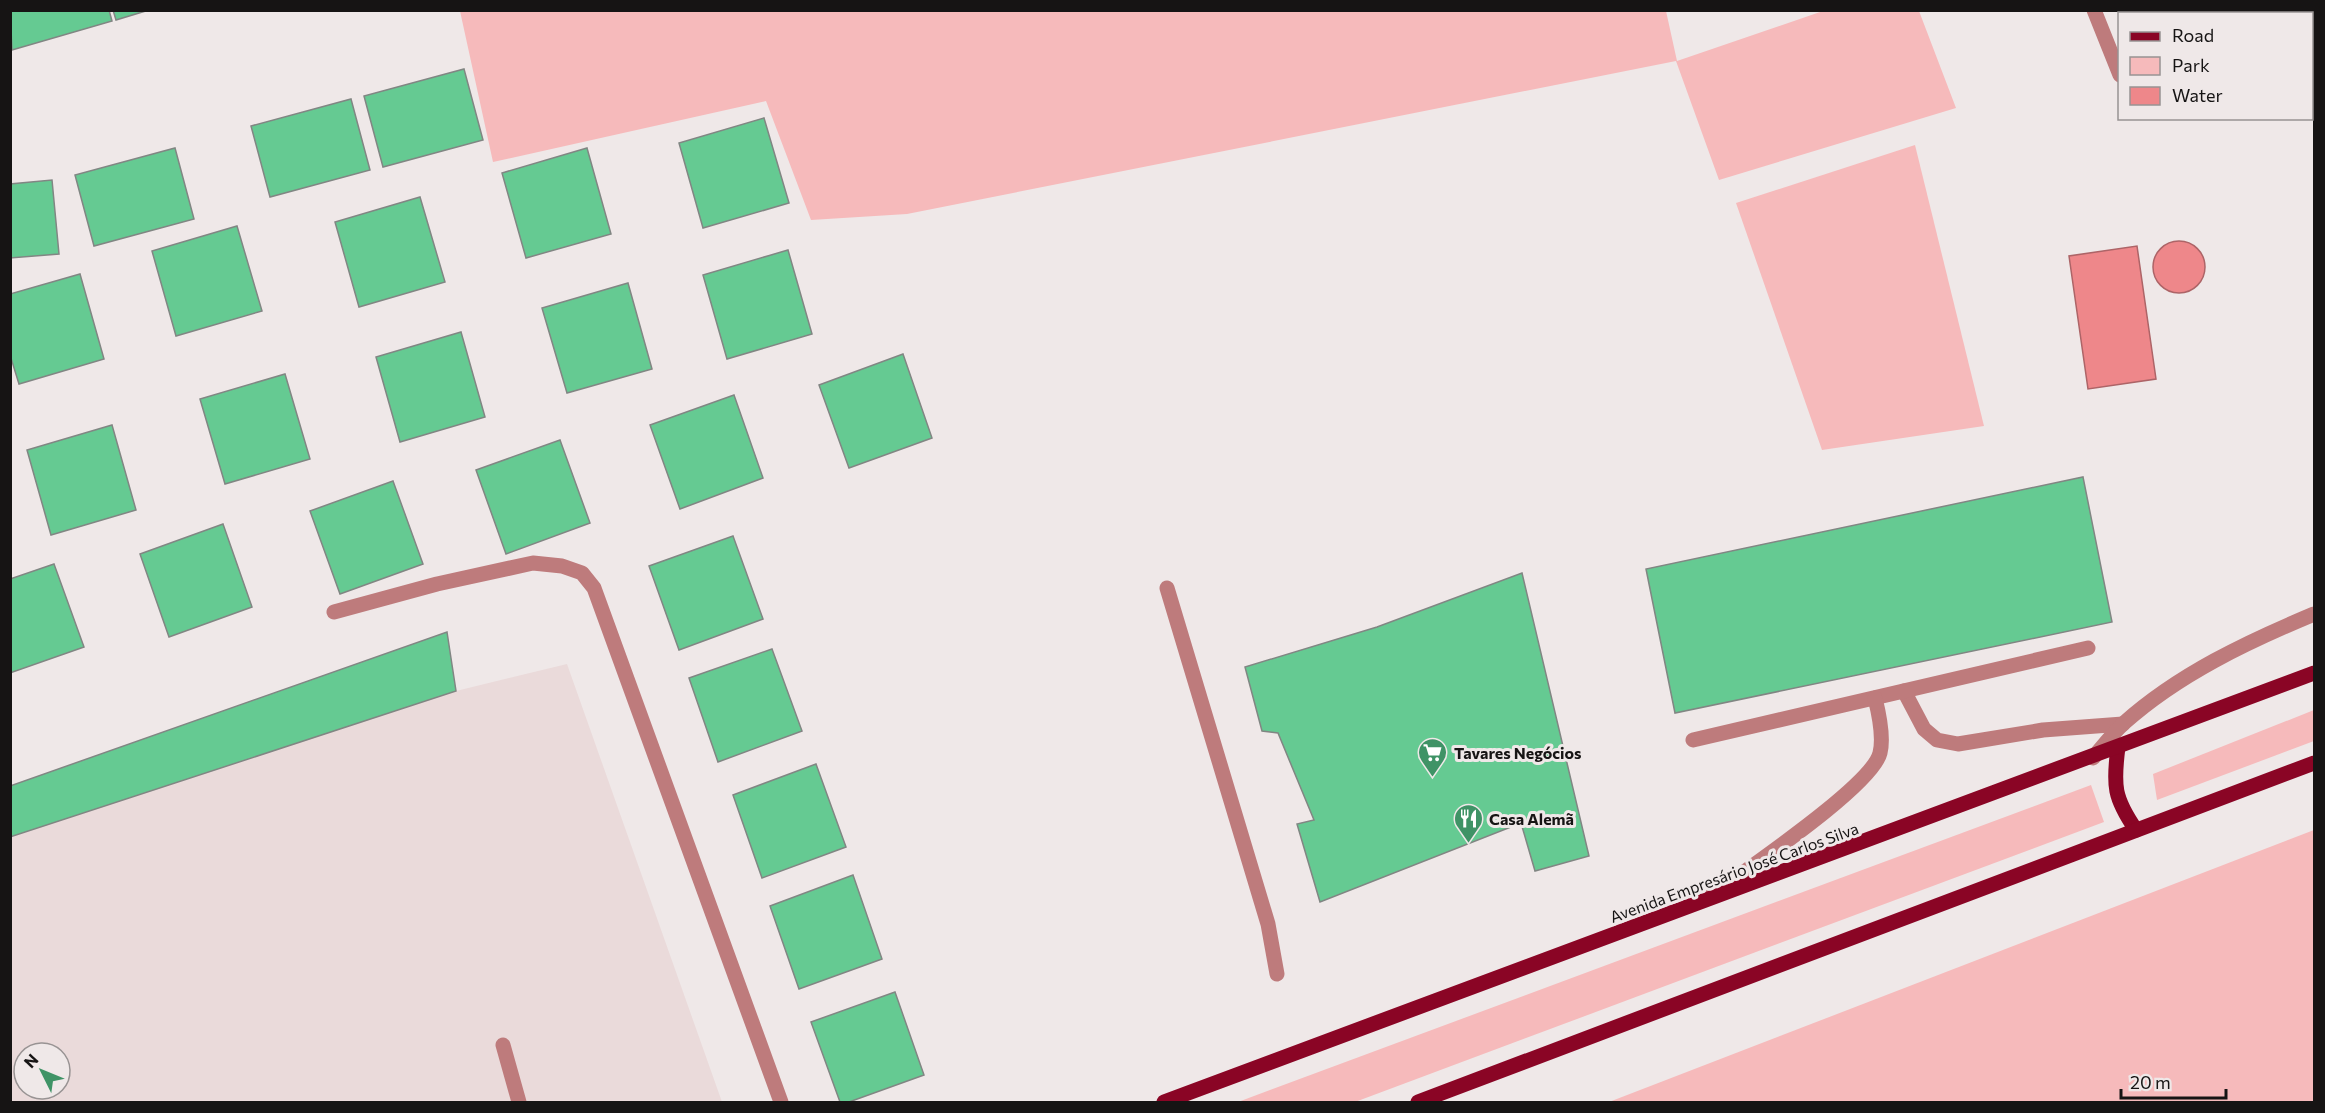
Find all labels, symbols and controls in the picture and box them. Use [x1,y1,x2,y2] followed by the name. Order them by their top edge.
[2118,12,2313,120] legend
[2172,24,2214,46] text: Road
[2172,54,2210,76] text: Park
[2172,84,2223,106] text: Water
[1417,736,1449,778] supermarket icon: Tavares Negócios
[1454,743,1581,762] place label: Tavares Negócios
[1452,802,1484,844] restaurant icon: Casa Alemã
[1489,809,1574,828] place label: Casa Alemã
[1607,818,1861,926] street label: Avenida Empresário José Carlos Silva
[12,1041,72,1101] north arrow
[20,1050,42,1071] text: N
[2121,1062,2226,1100] scale bar
[2130,1071,2171,1093] text: 20 m

